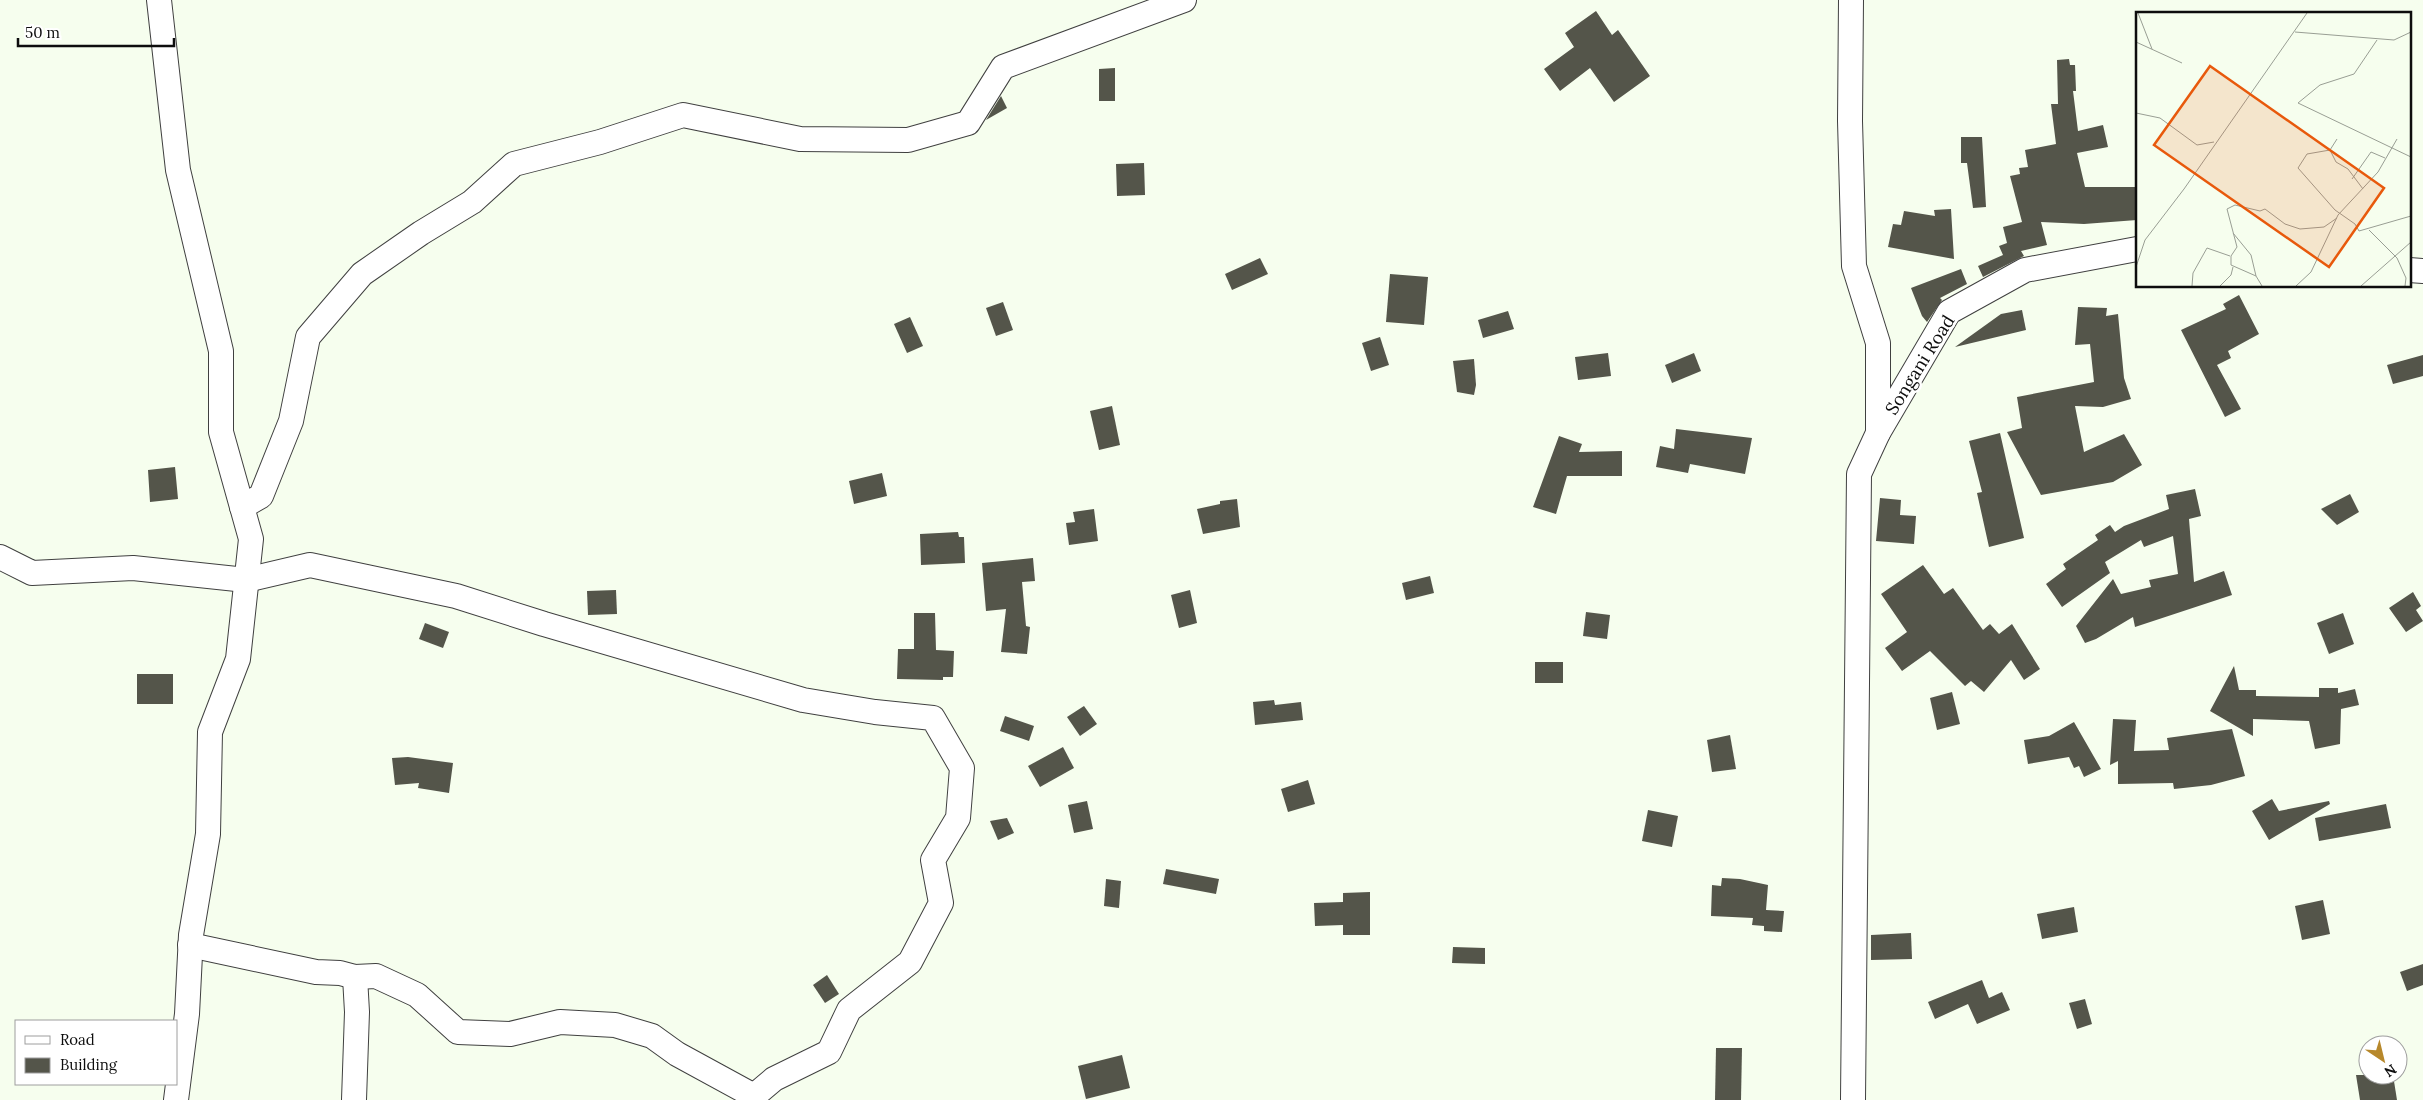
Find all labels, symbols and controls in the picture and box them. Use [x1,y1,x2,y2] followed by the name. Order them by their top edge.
[2136,12,2410,288] inset map
[18,15,174,47] scale bar
[25,23,60,42] text: 50 m
[1880,310,1959,419] street label: Songani Road
[15,1020,178,1085] legend
[60,1030,95,1049] text: Road
[2358,1035,2408,1085] north arrow
[60,1055,118,1074] text: Building
[2381,1060,2400,1081] text: N

